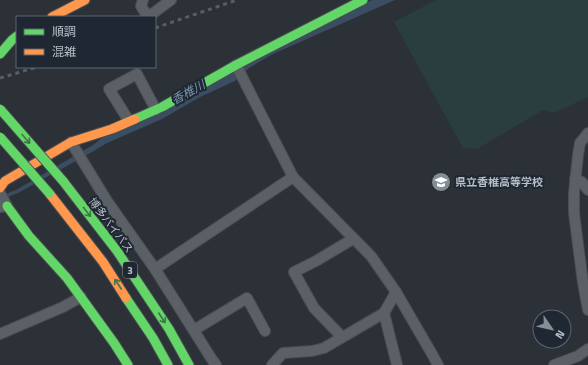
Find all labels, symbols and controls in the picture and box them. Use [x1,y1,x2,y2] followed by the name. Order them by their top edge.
[16,16,156,68] legend
[52,22,76,41] text: 順調
[52,42,76,61] text: 混雑
[168,74,210,109] water label: 香椎川
[21,134,30,144] one-way arrow
[430,171,452,193] school or university icon: 県立香椎高等学校
[455,174,543,190] place label: 県立香椎高等学校
[85,194,137,256] street label: 博多バイパス
[83,207,91,218] one-way arrow
[123,262,137,278] road number: 3
[114,279,122,290] one-way arrow
[532,309,572,349] north arrow
[158,313,166,324] one-way arrow
[552,327,569,342] text: N

